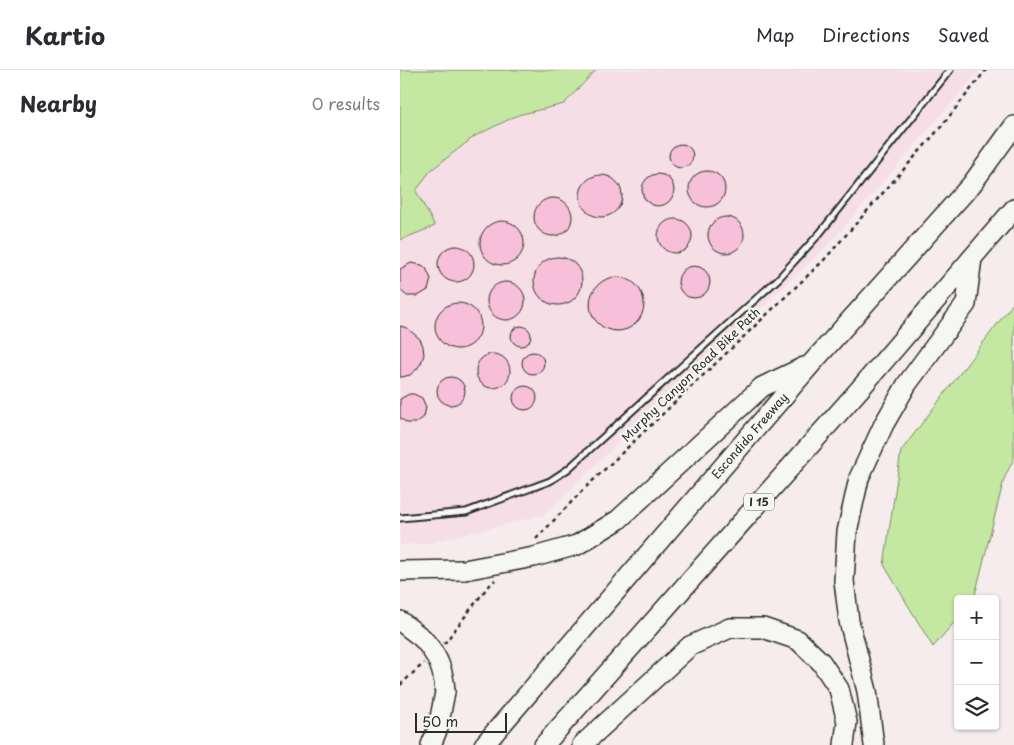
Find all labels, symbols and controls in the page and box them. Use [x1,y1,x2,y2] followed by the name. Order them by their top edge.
[25,17,105,53] text: Kartio
[756,21,794,48] text: Map
[822,21,910,48] text: Directions
[938,21,989,48] text: Saved
[20,87,97,119] text: Nearby
[312,91,380,115] text: 0 results
[617,303,764,446] street label: Murphy Canyon Road Bike Path
[707,388,792,482] street label: Escondido Freeway
[744,494,774,511] road number: I 15
[954,595,999,730] map controls
[954,595,999,640] button: +
[954,640,999,685] button: −
[954,685,999,730] button: layers
[415,710,508,733] scale bar
[422,711,458,732] text: 50 m

